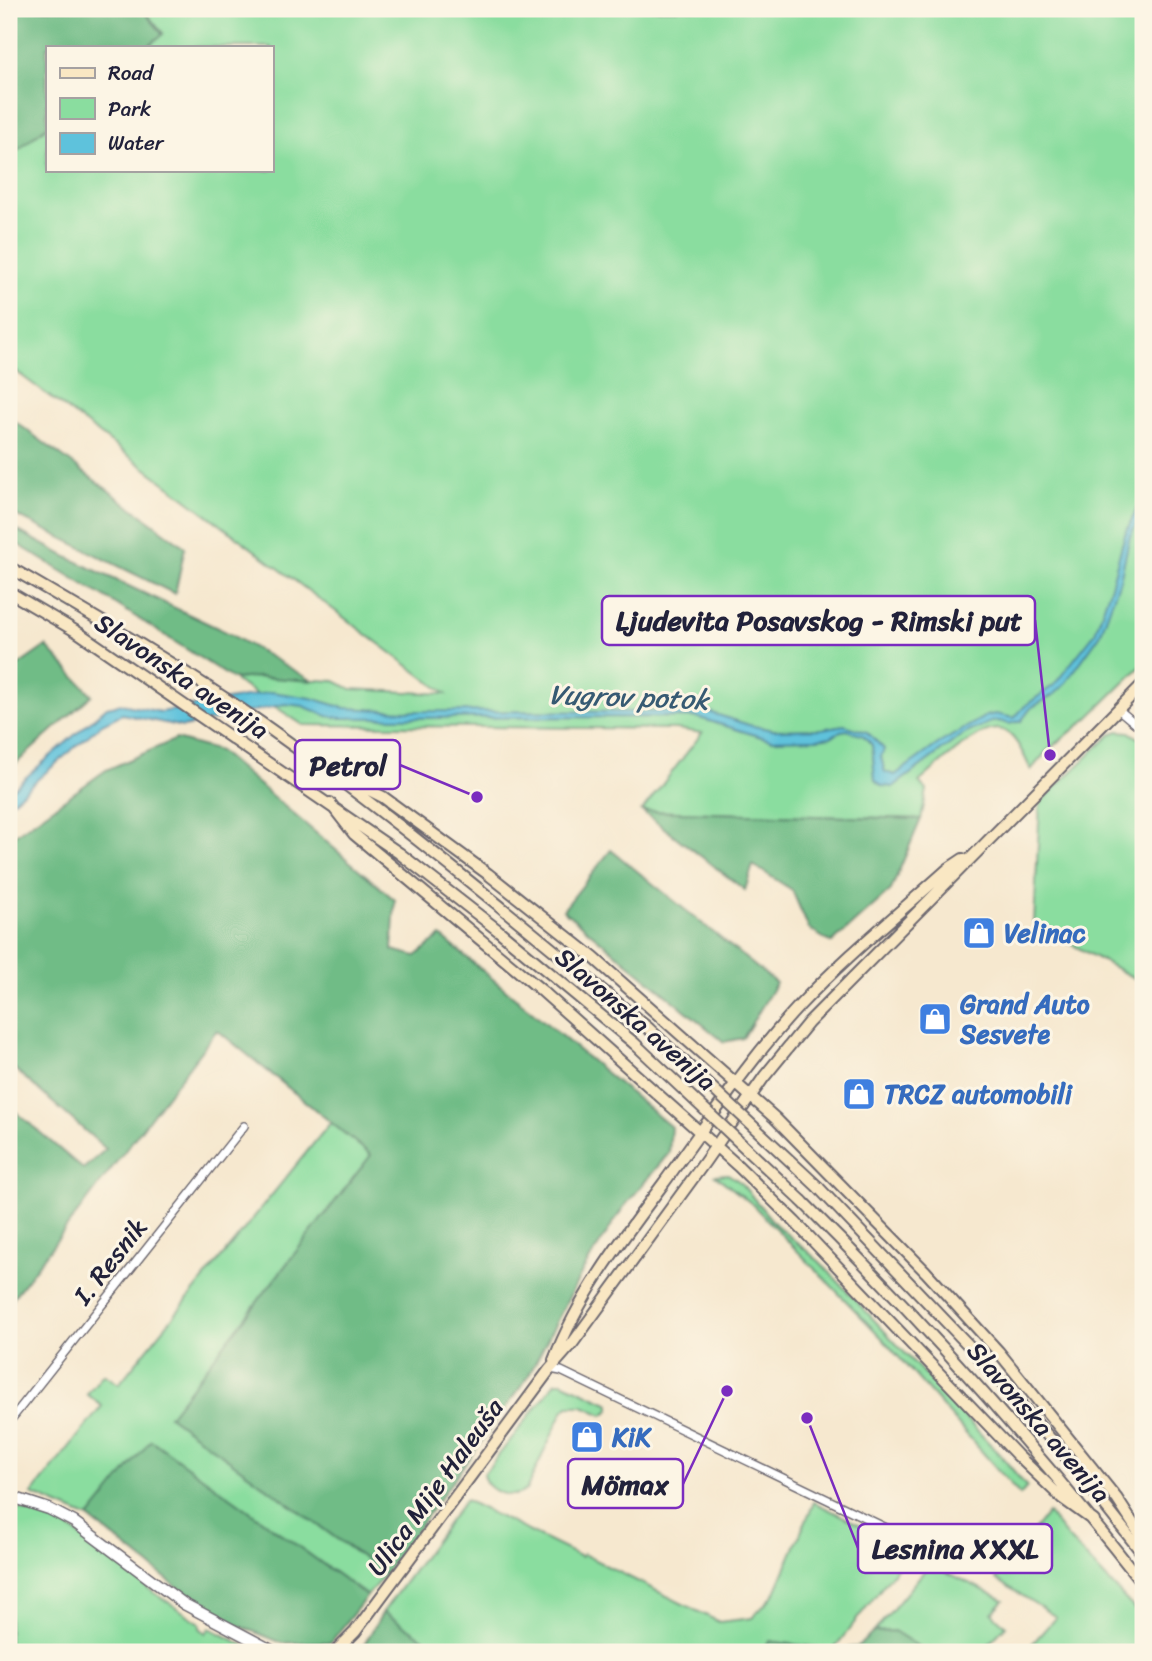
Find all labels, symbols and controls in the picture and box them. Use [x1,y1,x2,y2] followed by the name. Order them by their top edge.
[46,46,273,172] legend
[108,54,155,92] text: Road
[108,90,151,128] text: Park
[108,124,165,162] text: Water
[602,596,1035,645] callout: Ljudevita Posavskog - Rimski put
[616,596,1023,645] text: Ljudevita Posavskog - Rimski put
[85,600,279,752] street label: Slavonska avenija
[548,670,712,724] water label: Vugrov potok
[295,740,400,789] callout: Petrol
[309,741,388,790] text: Petrol
[1004,910,1086,956] place label: Velinac
[960,914,998,952] shop icon: Velinac
[544,935,728,1103] street label: Slavonska avenija
[959,981,1090,1057] place label: Grand Auto Sesvete
[916,1000,954,1038] shop icon: Grand Auto Sesvete
[884,1071,1074,1117] place label: TRCZ automobili
[840,1075,878,1113] shop icon: TRCZ automobili
[60,1207,159,1316] street label: I. Resnik
[955,1330,1123,1514] street label: Slavonska avenija
[354,1387,516,1586] street label: Ulica Mije Haleuša
[611,1414,652,1460] place label: KiK
[568,1418,606,1456] shop icon: KiK
[568,1459,683,1508] callout: Mömax
[581,1460,669,1509] text: Mömax
[858,1524,1052,1573] callout: Lesnina XXXL
[872,1524,1039,1573] text: Lesnina XXXL

